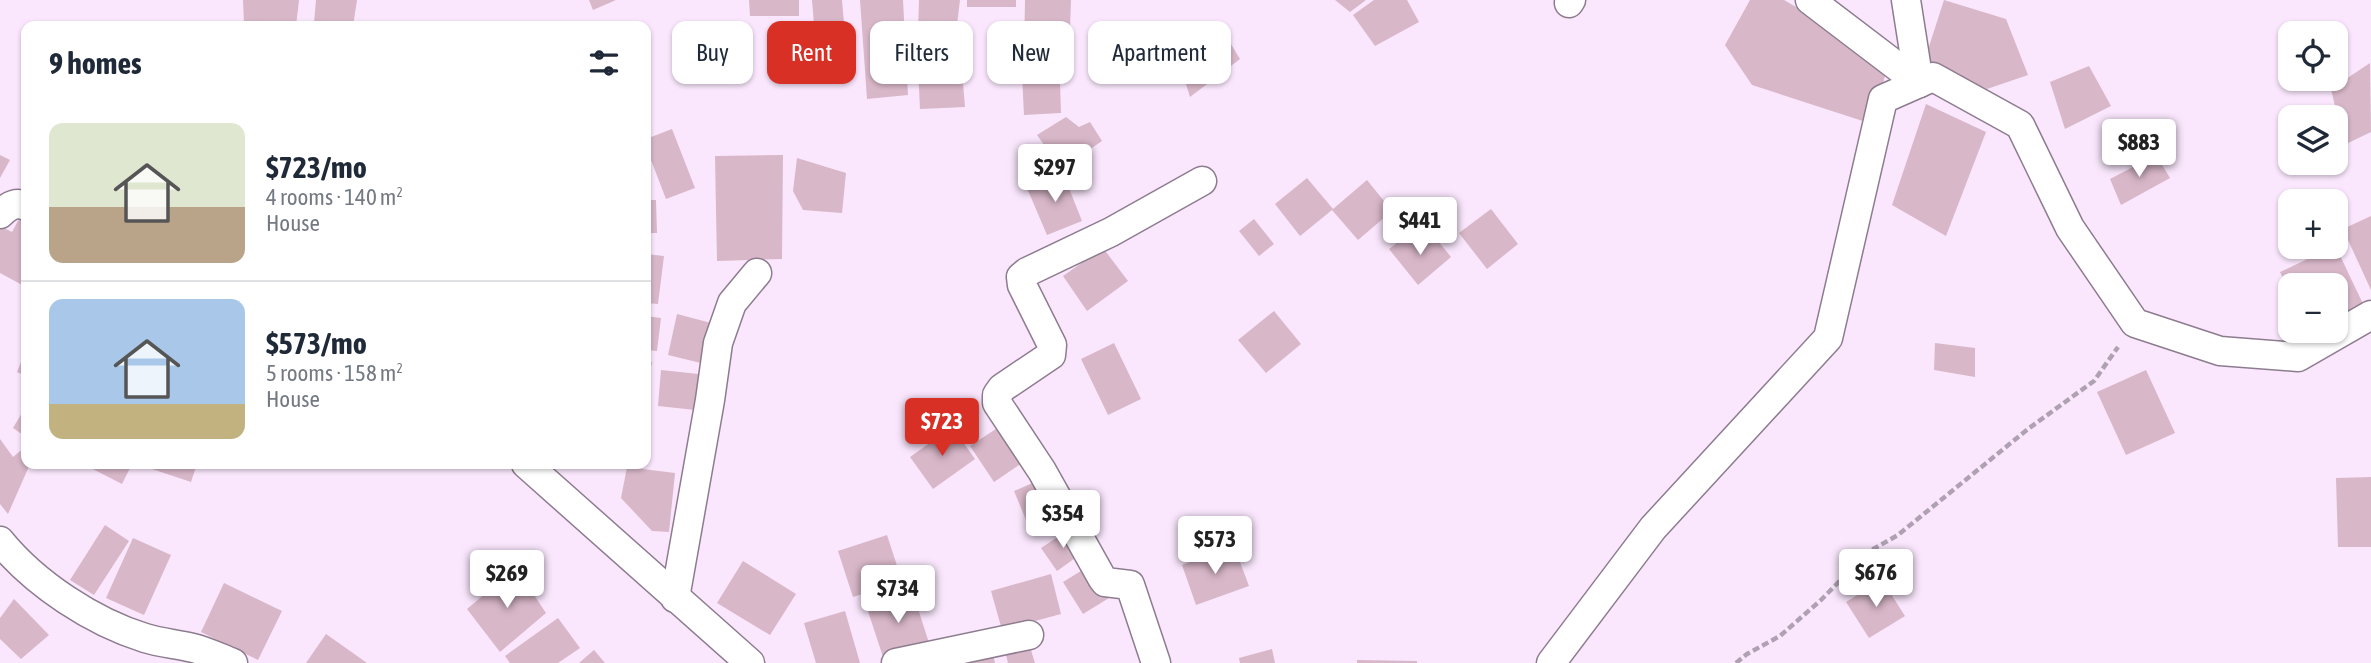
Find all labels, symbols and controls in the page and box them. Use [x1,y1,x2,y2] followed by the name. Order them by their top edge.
[672,21,753,84] chip: Buy
[767,21,856,84] chip: Rent
[870,21,973,84] chip: Filters
[987,21,1074,84] chip: New
[1088,21,1231,84] chip: Apartment
[2278,21,2348,343] map controls
[2278,21,2348,91] button: locate
[585,44,623,82] icon: filters
[49,46,142,80] text: 9 homes
[2278,105,2348,175] button: layers
[2098,120,2180,179] pin: $883
[2118,129,2160,155] text: $883
[1014,144,1096,204] pin: $297
[266,150,367,184] text: $723/mo
[105,151,189,235] icon: home
[1034,154,1076,180] text: $297
[266,184,403,210] text: 4 rooms · 140 m²
[2278,189,2348,259] button: +
[1379,198,1461,257] pin: $441
[1399,207,1441,233] text: $441
[266,210,320,236] text: House
[2278,273,2348,343] button: −
[266,326,367,360] text: $573/mo
[105,327,189,411] icon: home
[266,360,403,386] text: 5 rooms · 158 m²
[266,386,320,412] text: House
[901,398,983,458] pin: $723
[921,408,963,434] text: $723
[1022,490,1104,550] pin: $354
[1042,500,1084,526] text: $354
[1174,516,1256,576] pin: $573
[1194,526,1236,552] text: $573
[466,550,548,610] pin: $269
[1835,550,1917,609] pin: $676
[1855,559,1897,585] text: $676
[486,560,528,586] text: $269
[857,566,939,625] pin: $734
[877,575,919,601] text: $734

